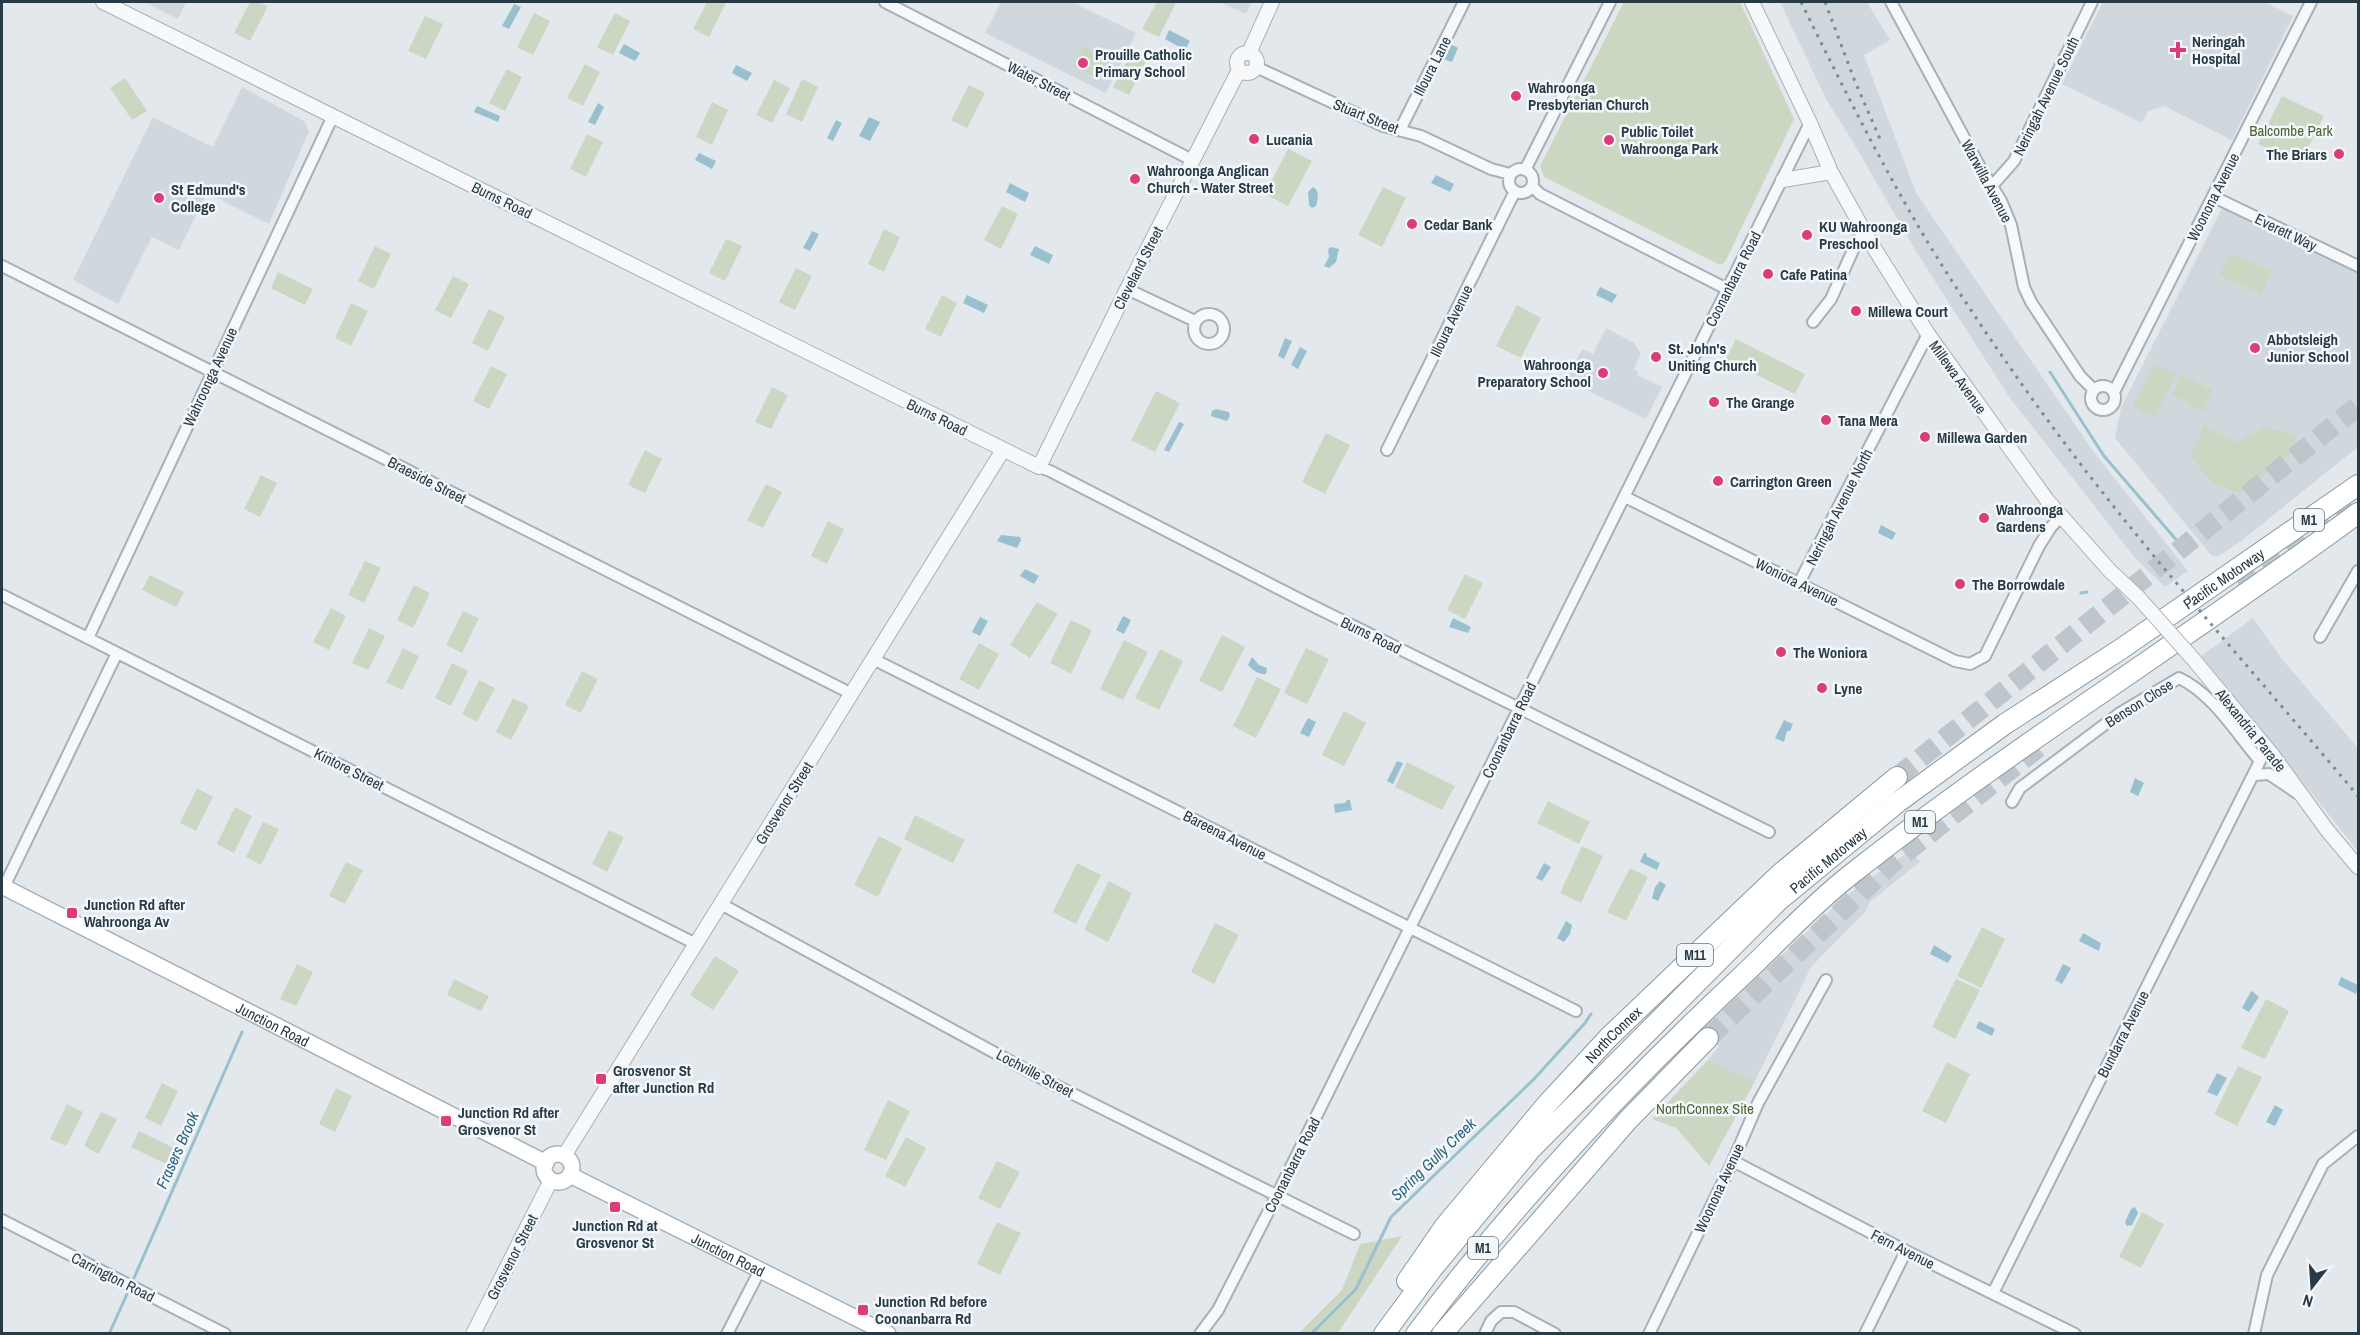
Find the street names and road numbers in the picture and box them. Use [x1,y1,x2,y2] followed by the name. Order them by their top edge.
[1408,32,1456,99] street label: Illoura Lane
[2008,33,2084,159] street label: Neringah Avenue South
[1004,56,1075,106] street label: Water Street
[1330,93,1402,139] street label: Stuart Street
[1956,136,2018,226] street label: Warwilla Avenue
[2182,149,2244,245] street label: Woonona Avenue
[468,176,536,224] street label: Burns Road
[2251,208,2321,256] street label: Everett Way
[1108,222,1168,313] street label: Cleveland Street
[1700,228,1766,330] street label: Coonanbarra Road
[1425,281,1478,361] street label: Illoura Avenue
[178,324,242,430] street label: Wahroonga Avenue
[1924,336,1992,418] street label: Millewa Avenue
[903,393,971,441] street label: Burns Road
[1801,445,1877,569] street label: Neringah Avenue North
[384,451,470,509] street label: Braeside Street
[2294,509,2324,531] road number: M1
[2179,542,2269,614] street label: Pacific Motorway
[1752,553,1842,611] street label: Woniora Avenue
[1337,611,1405,659] street label: Burns Road
[2101,674,2177,732] street label: Benson Close
[1477,678,1541,782] street label: Coonanbarra Road
[2210,683,2291,776] street label: Alexandria Parade
[310,742,388,796] street label: Kintore Street
[750,757,818,848] street label: Grosvenor Street
[1180,805,1270,865] street label: Bareena Avenue
[1905,811,1935,833] road number: M1
[1785,821,1872,898] street label: Pacific Motorway
[1677,944,1713,966] road number: M11
[2092,987,2154,1081] street label: Bundarra Avenue
[233,997,313,1051] street label: Junction Road
[1580,1000,1647,1067] street label: NorthConnex
[993,1044,1078,1102] street label: Lochville Street
[1259,1114,1325,1216] street label: Coonanbarra Road
[1689,1140,1749,1236] street label: Woonona Avenue
[481,1210,543,1303] street label: Grosvenor Street
[1868,1224,1939,1274] street label: Fern Avenue
[688,1227,769,1281] street label: Junction Road
[1468,1237,1498,1259] road number: M1
[68,1247,158,1307] street label: Carrington Road

